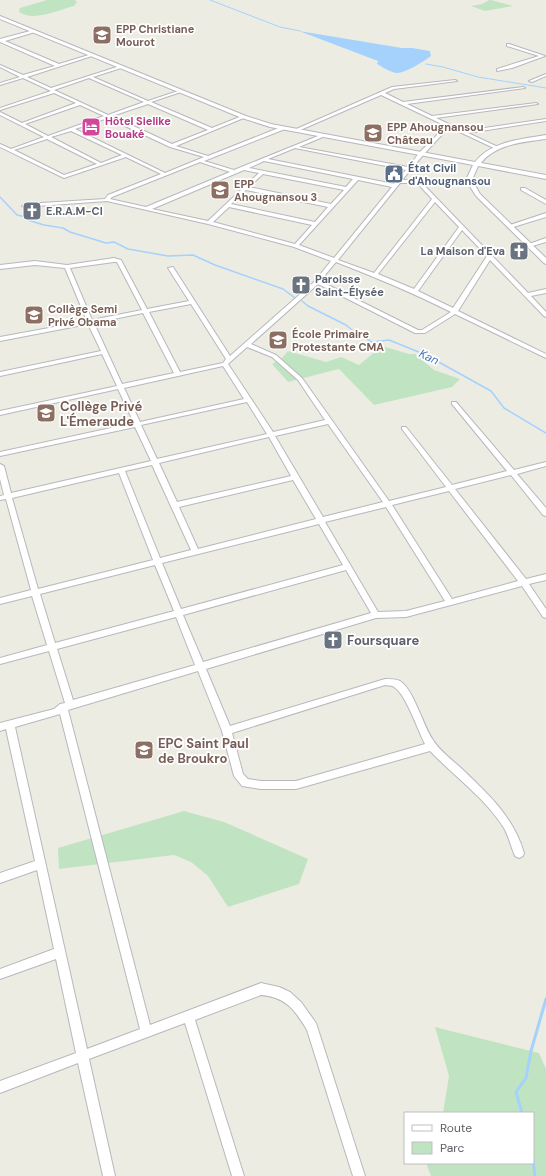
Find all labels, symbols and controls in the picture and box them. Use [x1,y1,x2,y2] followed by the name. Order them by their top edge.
[116,22,195,49] place label: EPP Christiane Mourot
[91,24,113,46] school or university icon: EPP Christiane Mourot
[105,114,171,141] place label: Hôtel Sielike Bouaké
[80,116,102,138] hotel icon: Hôtel Sielike Bouaké
[387,120,484,147] place label: EPP Ahougnansou Château
[362,122,384,144] school or university icon: EPP Ahougnansou Château
[408,161,491,188] place label: État Civil d'Ahougnansou
[383,163,405,185] public building icon: État Civil d'Ahougnansou
[234,177,317,204] place label: EPP Ahougnansou 3
[209,179,231,201] school or university icon: EPP Ahougnansou 3
[21,200,43,222] church icon: E.R.A.M-CI
[46,204,103,218] place label: E.R.A.M-CI
[508,240,530,262] church icon: La Maison d'Eva
[421,244,505,258] place label: La Maison d'Eva
[315,272,384,299] place label: Paroisse Saint-Élysée
[290,274,312,296] church icon: Paroisse Saint-Élysée
[48,302,117,329] place label: Collège Semi Privé Obama
[23,304,45,326] school or university icon: Collège Semi Privé Obama
[292,327,384,354] place label: École Primaire Protestante CMA
[267,329,289,351] school or university icon: École Primaire Protestante CMA
[416,345,442,369] water label: Kan
[60,398,142,430] place label: Collège Privé L'Émeraude
[35,402,57,424] school or university icon: Collège Privé L'Émeraude
[322,629,344,651] church icon: Foursquare
[347,632,419,649] place label: Foursquare
[158,735,249,767] place label: EPC Saint Paul de Broukro
[133,739,155,761] school or university icon: EPC Saint Paul de Broukro
[404,1112,534,1164] legend
[440,1120,472,1136] text: Route
[440,1140,464,1156] text: Parc

